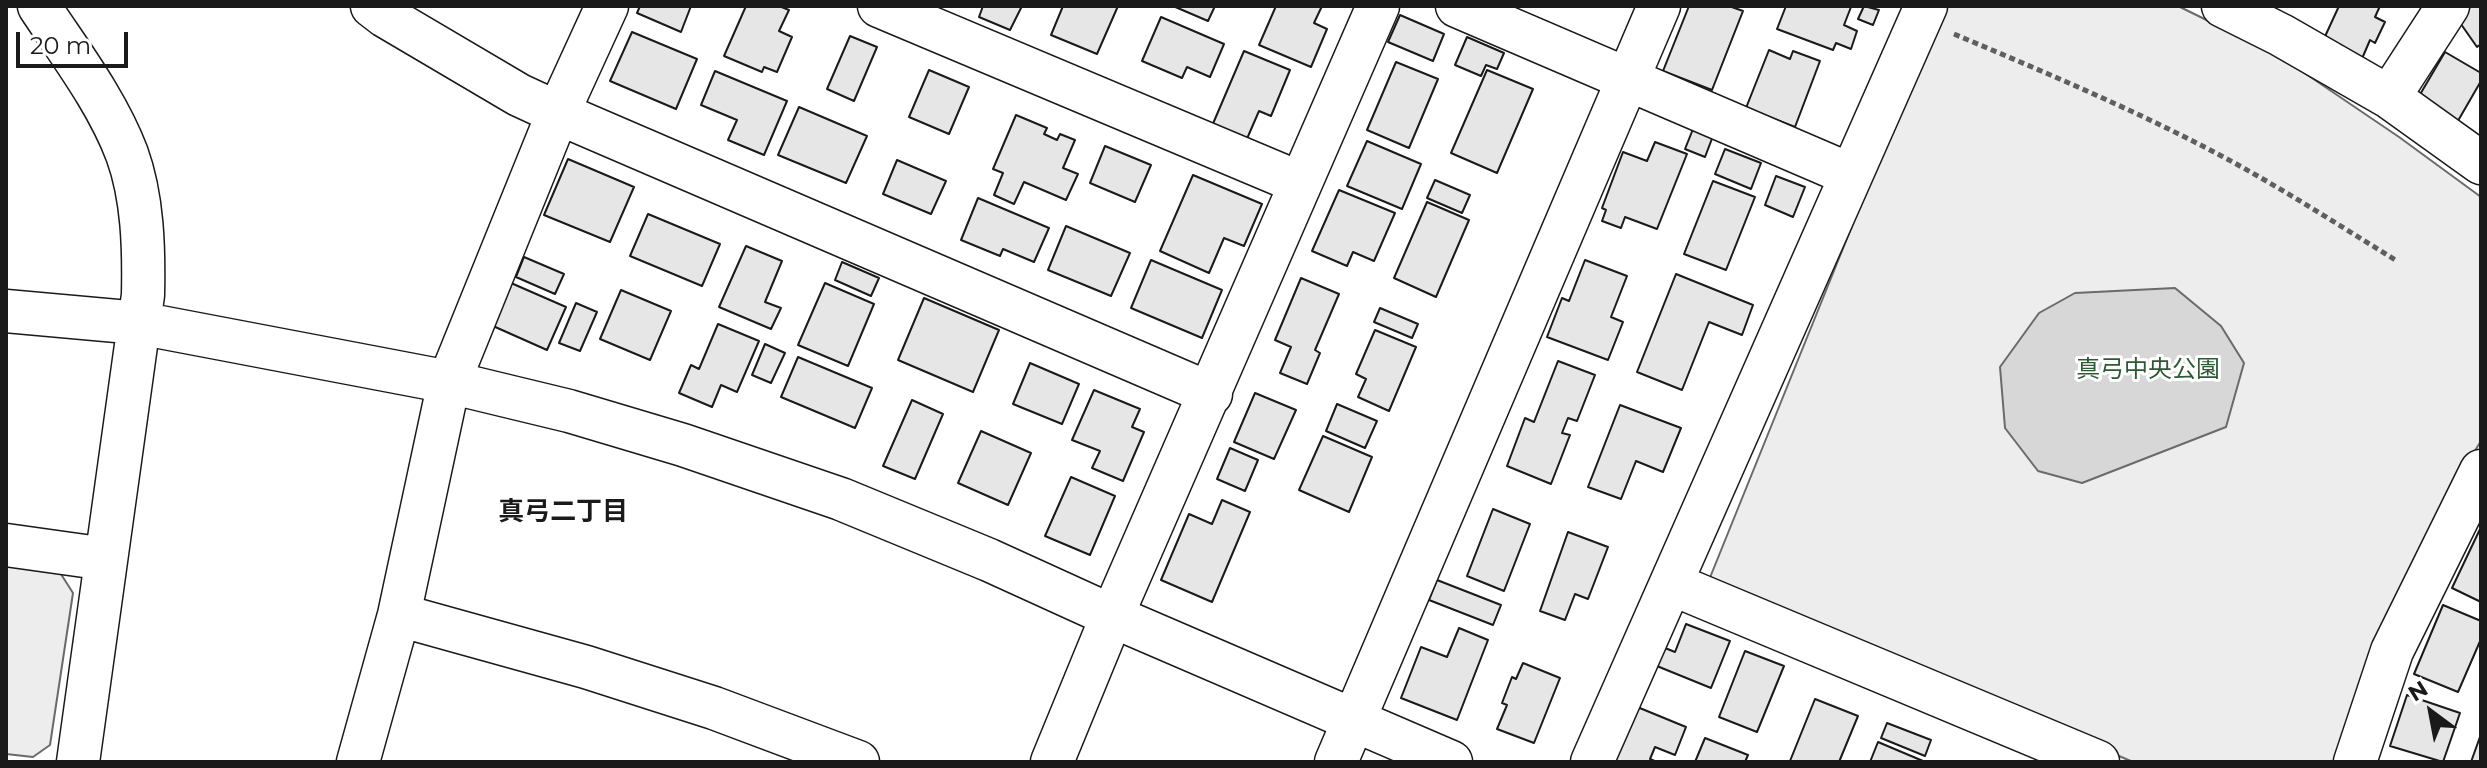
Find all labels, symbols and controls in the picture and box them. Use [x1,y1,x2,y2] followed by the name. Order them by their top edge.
[20,16,132,66] scale bar
[30,31,91,60] text: 20 m
[2076,356,2220,384] park label: 真弓中央公園
[498,496,628,528] district label: 真弓二丁目
[2391,672,2471,752] north arrow
[2403,675,2433,707] text: N

